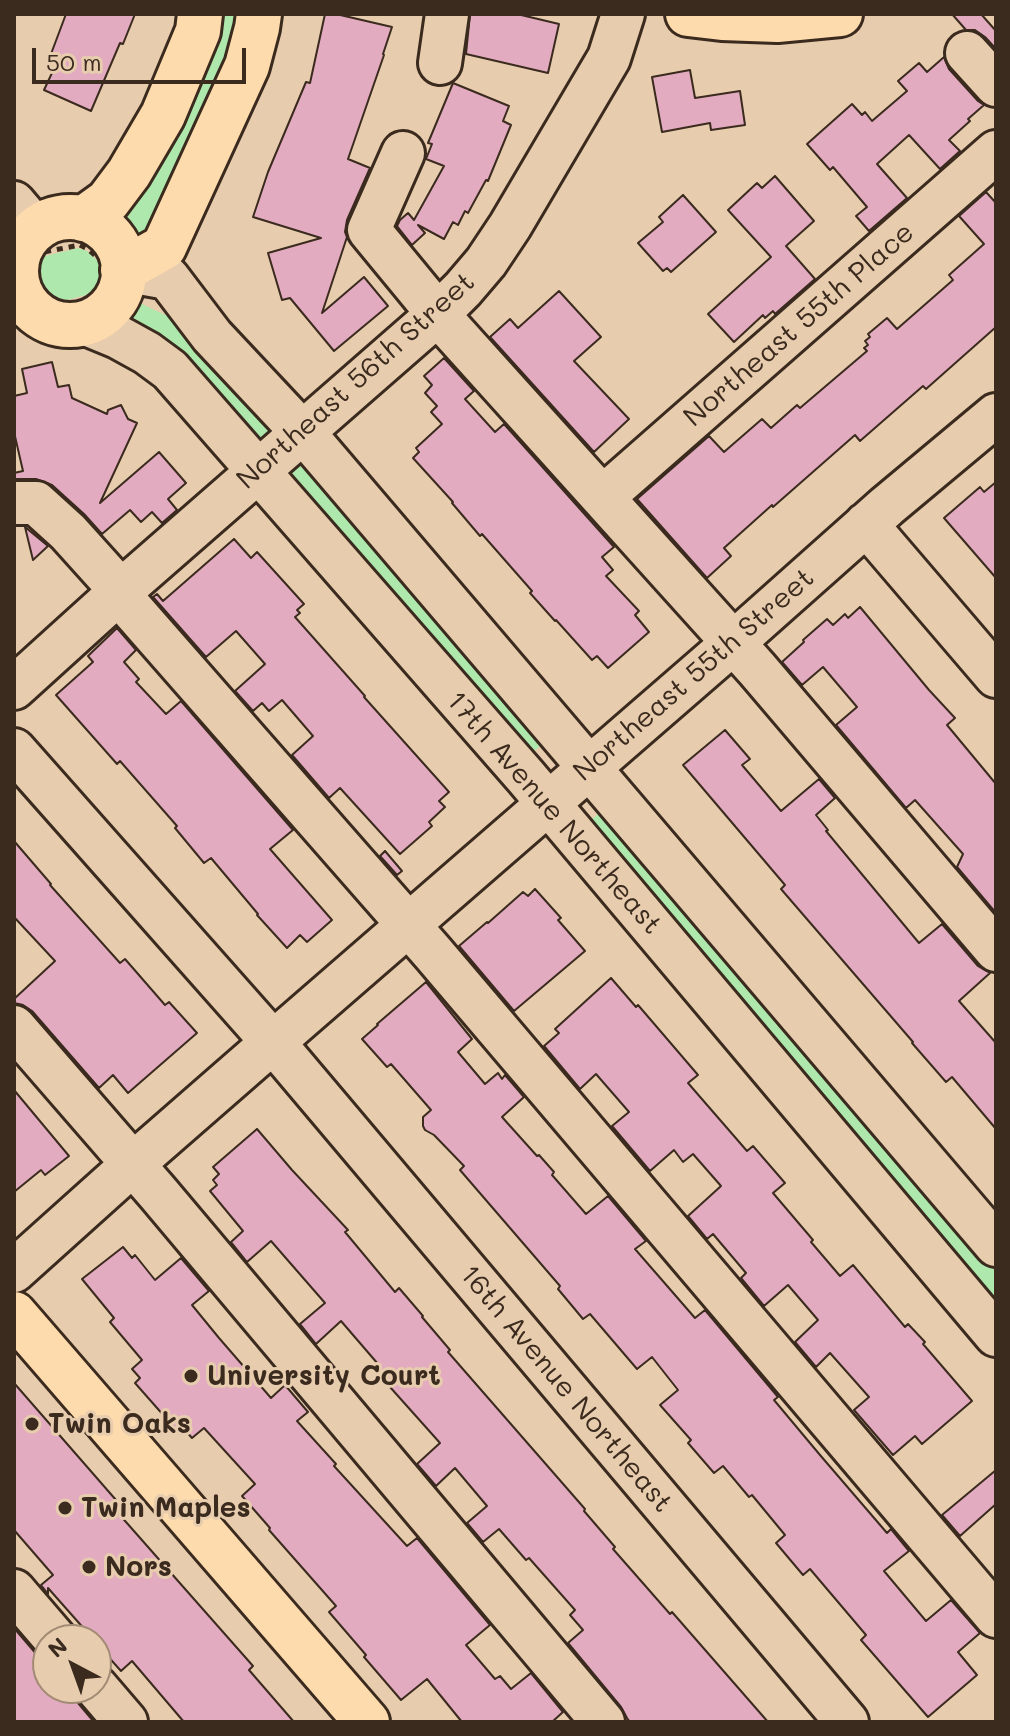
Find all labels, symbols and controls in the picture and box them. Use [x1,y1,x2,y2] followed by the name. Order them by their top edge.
[36,32,250,82] scale bar
[46,46,102,77] text: 50 m
[677,216,921,434] street label: Northeast 55th Place
[230,265,482,497] street label: Northeast 56th Street
[567,561,821,789] street label: Northeast 55th Street
[439,685,669,941] street label: 17th Avenue Northeast
[453,1259,679,1519] street label: 16th Avenue Northeast
[207,1359,441,1393] place label: University Court
[182,1367,200,1385] marker: University Court
[48,1407,191,1441] place label: Twin Oaks
[23,1415,41,1433] marker: Twin Oaks
[81,1491,251,1525] place label: Twin Maples
[56,1499,74,1517] marker: Twin Maples
[105,1550,172,1584] place label: Nors
[80,1558,98,1576] marker: Nors
[32,1624,112,1704] north arrow
[41,1631,73,1663] text: N

